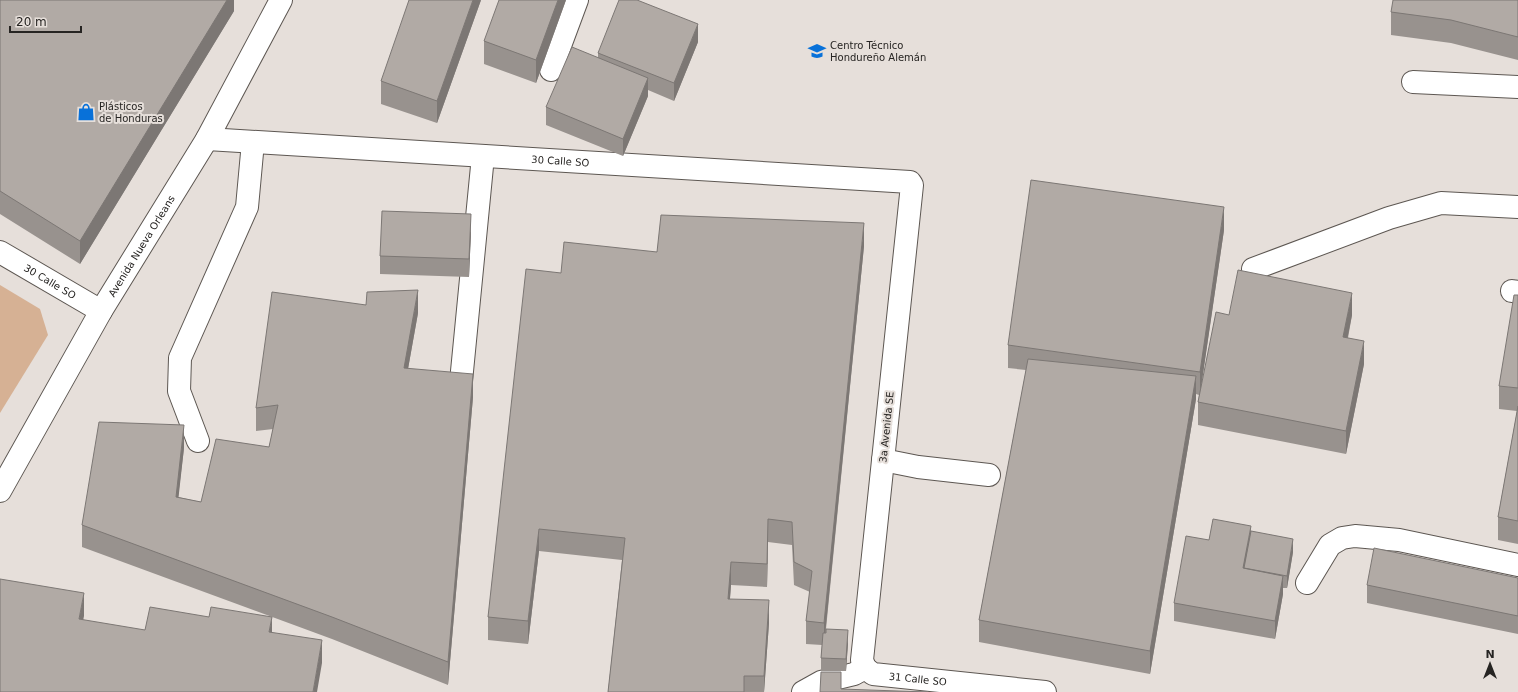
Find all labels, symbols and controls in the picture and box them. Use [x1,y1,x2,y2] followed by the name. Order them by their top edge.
[10,8,81,34] scale bar
[16,15,47,29] text: 20 m
[830,40,926,63] place label: Centro Técnico Hondureño Alemán
[807,41,827,61] school or university icon: Centro Técnico Hondureño Alemán
[99,101,163,124] place label: Plásticos de Honduras
[76,102,96,122] shop icon: Plásticos de Honduras
[531,154,590,168] street label: 30 Calle SO
[106,193,177,299] street label: Avenida Nueva Orleans
[22,262,78,301] street label: 30 Calle SO
[877,391,896,463] street label: 3a Avenida SE
[1470,644,1510,684] north arrow
[1485,648,1495,661] text: N
[888,671,947,688] street label: 31 Calle SO

